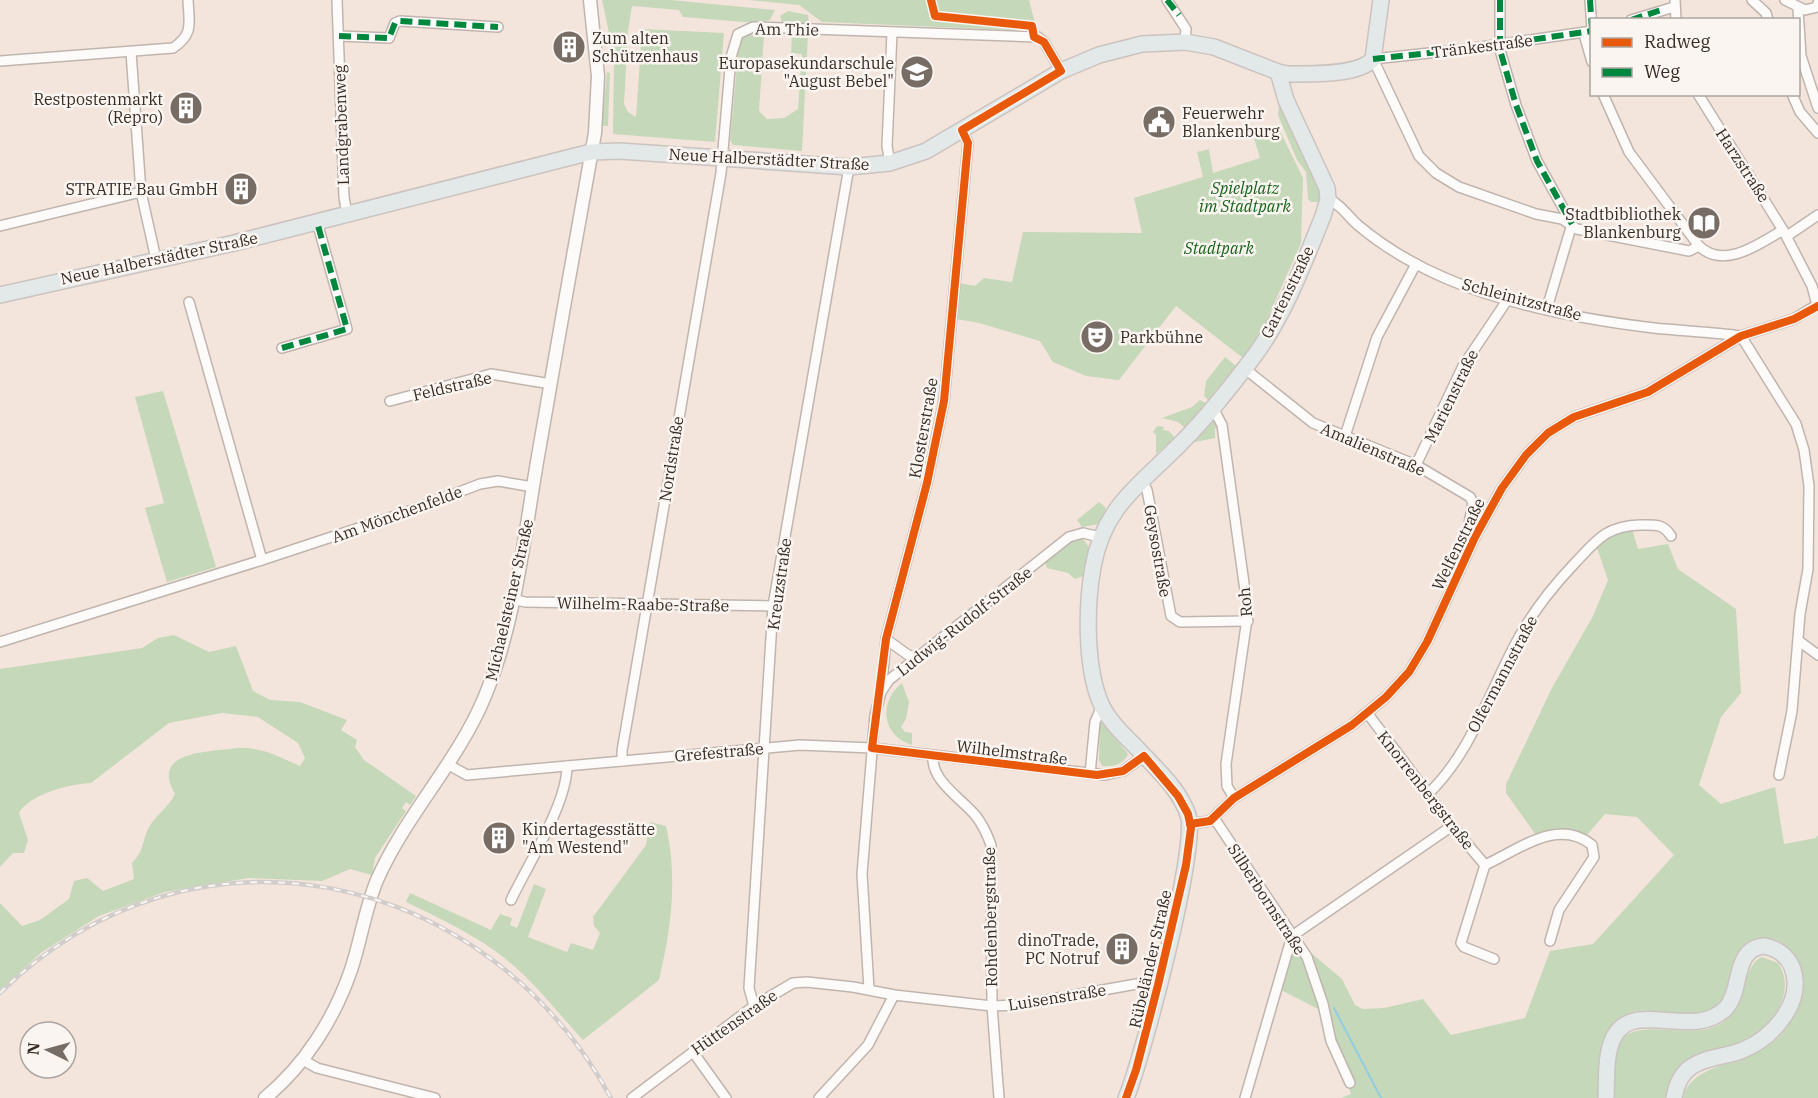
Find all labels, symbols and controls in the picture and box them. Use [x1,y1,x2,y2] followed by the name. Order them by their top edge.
[755,18,819,40] street label: Am Thie
[1590,18,1800,96] legend
[592,28,698,66] place label: Zum alten Schützenhaus
[551,29,587,65] building icon: Zum alten Schützenhaus
[1430,30,1534,62] street label: Tränkestraße
[1644,30,1710,53] text: Radweg
[718,53,894,91] place label: Europasekundarschule "August Bebel"
[899,54,935,90] school or university icon: Europasekundarschule "August Bebel"
[1644,60,1680,83] text: Weg
[329,64,353,186] street label: Landgrabenweg
[34,89,163,127] place label: Restpostenmarkt (Repro)
[168,90,204,126] building icon: Restpostenmarkt (Repro)
[1182,103,1280,141] place label: Feuerwehr Blankenburg
[1141,104,1177,140] public building icon: Feuerwehr Blankenburg
[1712,124,1774,206] street label: Harzstraße
[668,144,870,174] street label: Neue Halberstädter Straße
[223,171,259,207] building icon: STRATIE Bau GmbH
[1199,178,1291,216] park label: Spielplatz im Stadtpark
[65,179,218,199] place label: STRATIE Bau GmbH
[1565,204,1682,242] place label: Stadtbibliothek Blankenburg
[1686,205,1722,241] library icon: Stadtbibliothek Blankenburg
[59,227,259,289] street label: Neue Halberstädter Straße
[1183,238,1255,258] park label: Stadtpark
[1256,243,1318,341] street label: Gartenstraße
[1460,273,1584,325] street label: Schleinitzstraße
[1079,319,1115,355] theatre icon: Parkbühne
[1120,327,1203,347] place label: Parkbühne
[1420,346,1482,446] street label: Marienstraße
[411,367,493,405] street label: Feldstraße
[904,376,942,480] street label: Klosterstraße
[654,415,688,503] street label: Nordstraße
[1318,418,1428,480] street label: Amalienstraße
[329,481,465,547] street label: Am Mönchenfelde
[1427,495,1489,593] street label: Welfenstraße
[1140,503,1176,599] street label: Geysostraße
[481,517,537,683] street label: Michaelsteiner Straße
[763,537,795,631] street label: Kreuzstraße
[892,562,1036,680] street label: Ludwig-Rudolf-Straße
[1234,586,1256,618] street label: Roh
[557,592,729,616] street label: Wilhelm-Raabe-Straße
[1463,612,1541,736] street label: Olfermannstraße
[1373,727,1479,853] street label: Knorrenbergstraße
[955,735,1069,769] street label: Wilhelmstraße
[674,738,764,766] street label: Grefestraße
[522,819,655,857] place label: Kindertagesstätte "Am Westend"
[481,820,517,856] building icon: Kindertagesstätte "Am Westend"
[1224,840,1310,958] street label: Silberbornstraße
[979,847,1001,987] street label: Rohdenbergstraße
[1124,888,1176,1030] street label: Rübeländer Straße
[1017,930,1101,968] place label: dinoTrade, PC Notruf
[1104,931,1140,967] building icon: dinoTrade, PC Notruf
[1007,979,1107,1015] street label: Luisenstraße
[687,985,781,1059] street label: Hüttenstraße
[18,1020,78,1080] north arrow
[23,1042,44,1056] text: N

